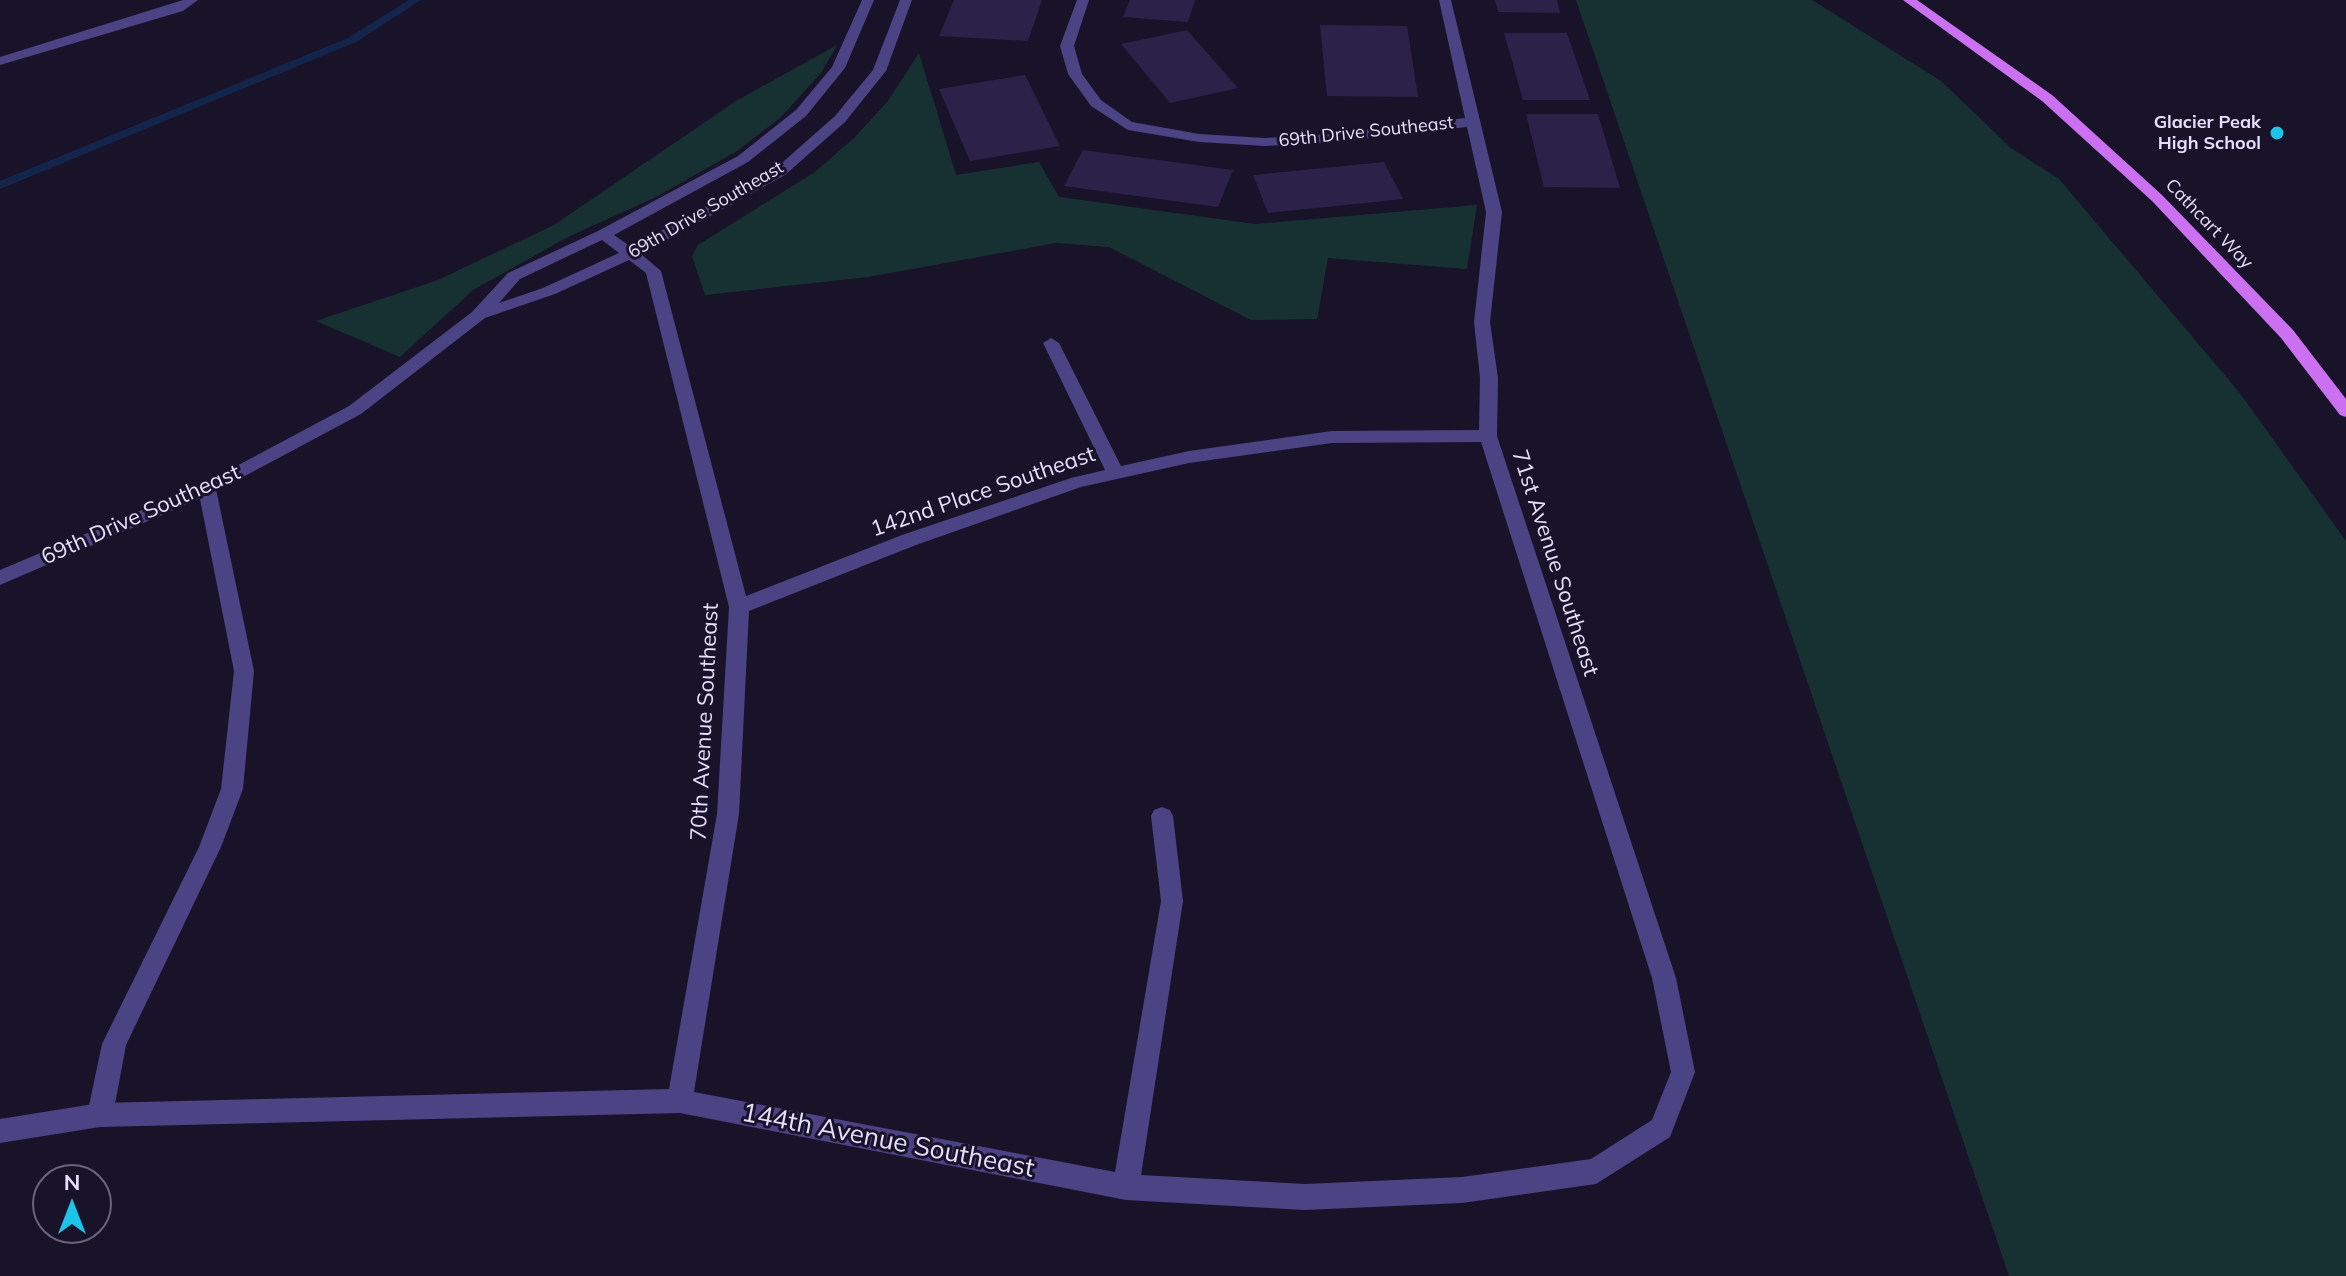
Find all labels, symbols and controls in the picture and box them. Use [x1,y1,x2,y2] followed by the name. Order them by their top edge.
[1277,112,1455,152] street label: 69th Drive Southeast
[2154,112,2261,154] place label: Glacier Peak High School
[2268,124,2286,142] marker: Glacier Peak High School
[624,157,788,263] street label: 69th Drive Southeast
[2161,175,2257,273] street label: Cathcart Way
[867,441,1099,543] street label: 142nd Place Southeast
[1506,447,1604,679] street label: 71st Avenue Southeast
[37,459,245,571] street label: 69th Drive Southeast
[686,602,724,842] street label: 70th Avenue Southeast
[739,1097,1037,1185] street label: 144th Avenue Southeast
[32,1164,112,1244] north arrow
[64,1168,80,1196] text: N

